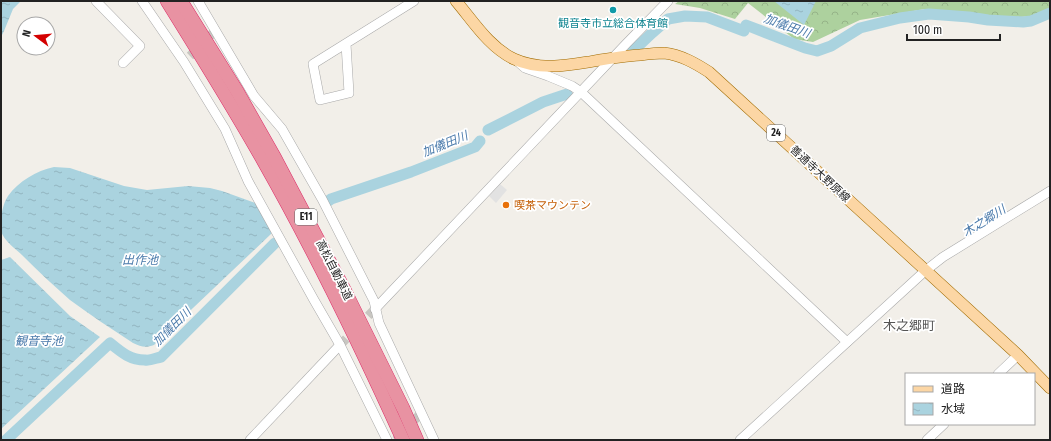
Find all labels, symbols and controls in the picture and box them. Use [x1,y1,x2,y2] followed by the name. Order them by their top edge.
[608,5,618,15] marker: 観音寺市立総合体育館
[762,11,814,41] water label: 加儀田川
[16,16,56,56] north arrow
[907,16,1000,42] scale bar
[558,17,668,30] place label: 観音寺市立総合体育館
[913,23,942,37] text: 100 m
[20,28,34,38] text: N
[767,125,785,141] road number: 24
[420,128,472,159] water label: 加儀田川
[787,143,853,205] street label: 善通寺大野原線
[514,199,591,212] place label: 喫茶マウンテン
[501,200,511,210] marker: 喫茶マウンテン
[960,201,1010,240] water label: 木之郷川
[295,209,317,225] road number: E11
[313,238,355,302] street label: 高松自動車道
[122,253,159,267] water label: 出作池
[150,304,195,349] water label: 加儀田川
[883,318,935,333] district label: 木之郷町
[15,334,64,348] water label: 観音寺池
[905,373,1035,425] legend
[941,382,965,396] text: 道路
[941,402,965,416] text: 水域

